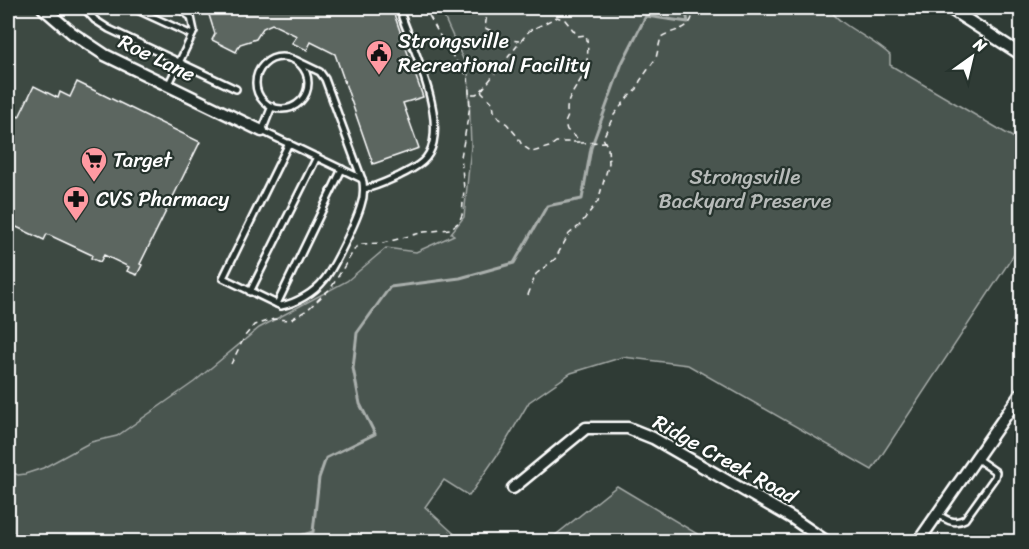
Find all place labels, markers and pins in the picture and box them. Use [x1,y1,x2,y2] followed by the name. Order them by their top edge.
[398,22,590,84] place label: Strongsville Recreational Facility
[364,38,394,76] public building icon: Strongsville Recreational Facility
[113,141,173,179] place label: Target
[79,145,109,183] supermarket icon: Target
[96,180,229,218] place label: CVS Pharmacy
[61,184,91,222] pharmacy icon: CVS Pharmacy

